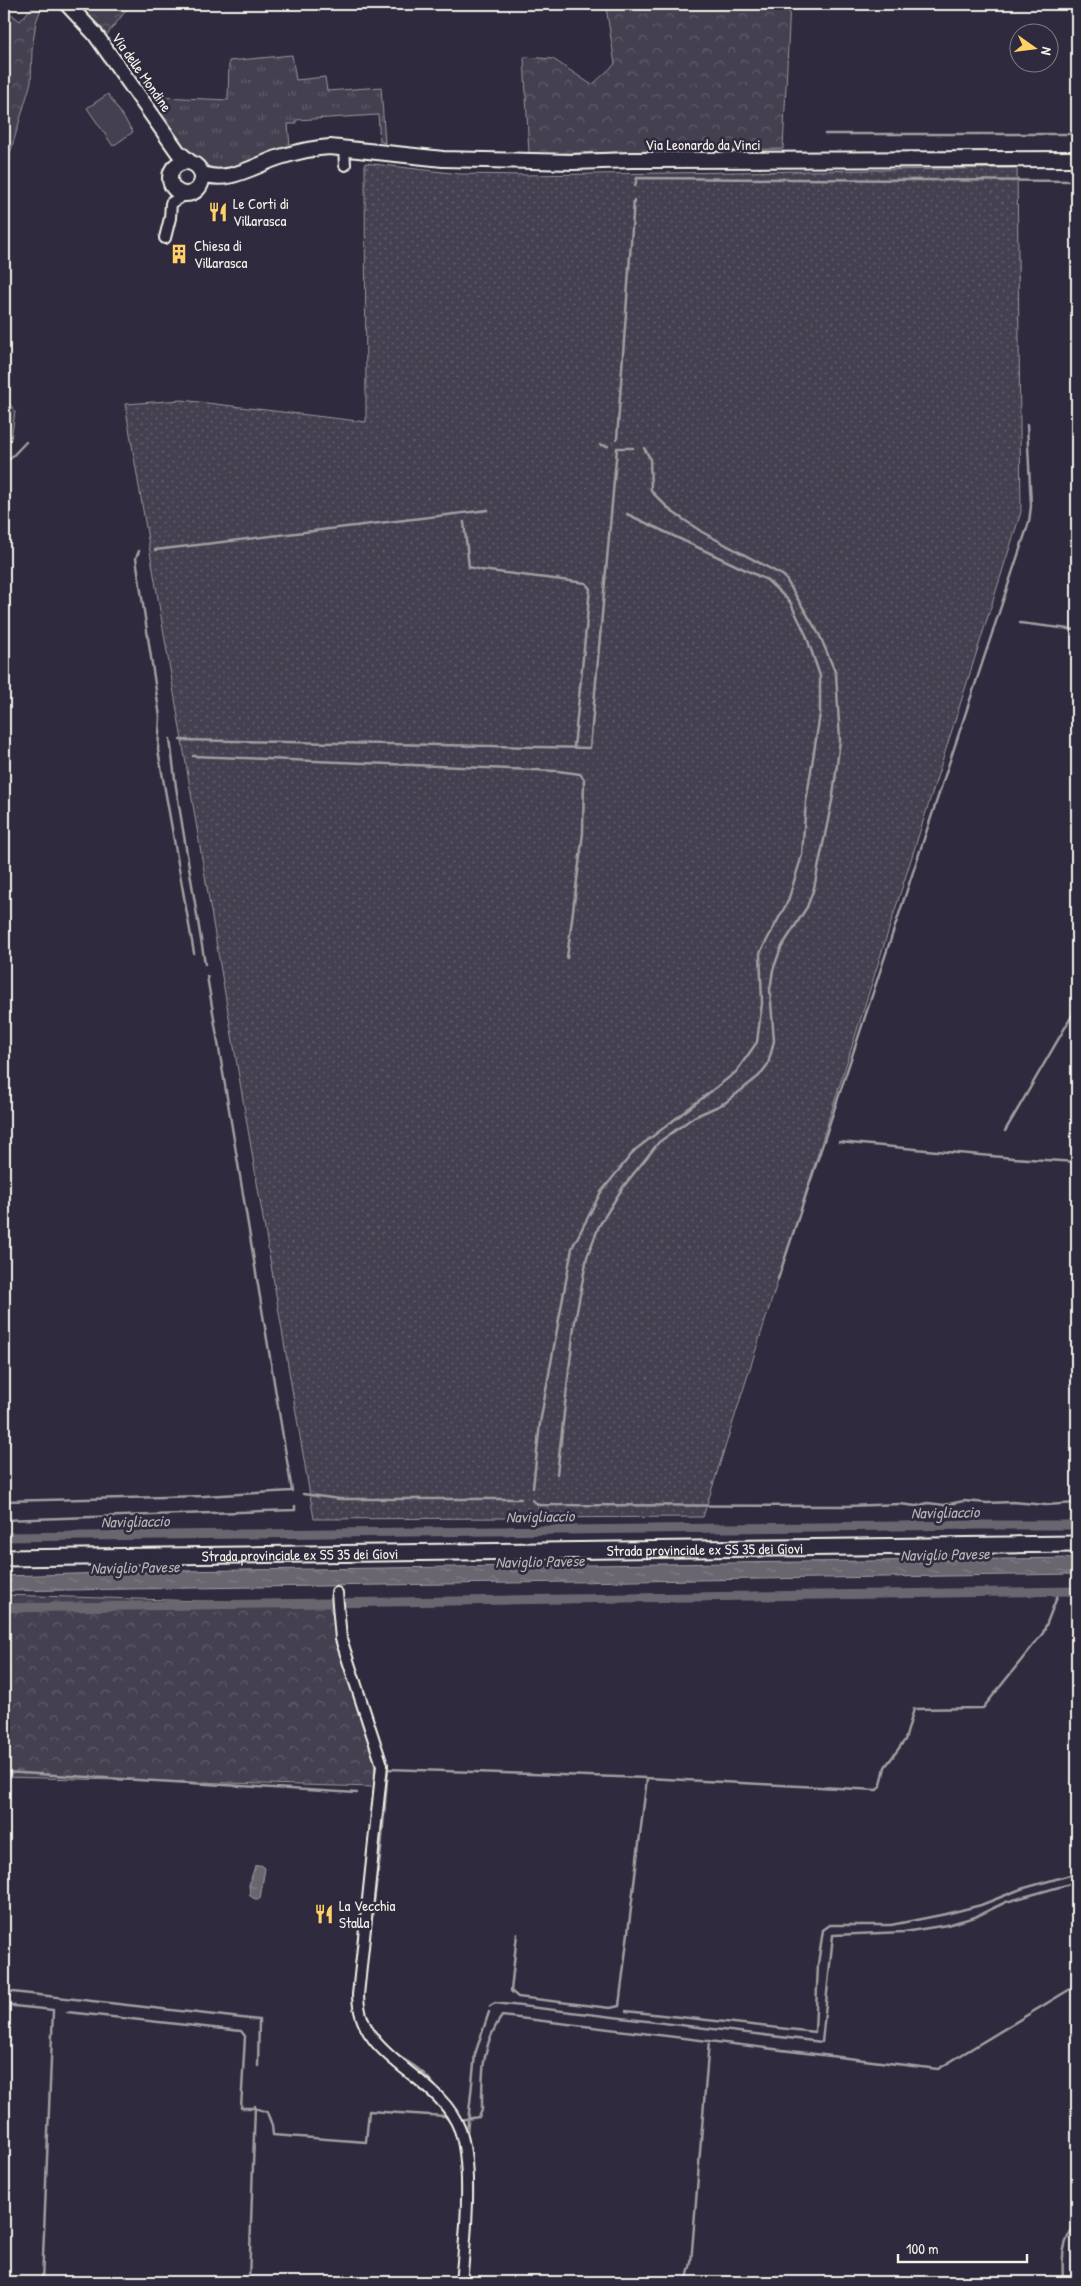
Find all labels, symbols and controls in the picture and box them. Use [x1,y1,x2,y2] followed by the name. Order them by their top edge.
[1008,22,1058,72] north arrow
[107,28,177,116] street label: Via delle Mondine
[1037,45,1057,58] text: N
[645,134,761,155] street label: Via Leonardo da Vinci
[233,193,289,231] place label: Le Corti di Villarasca
[207,201,229,223] restaurant icon: Le Corti di Villarasca
[194,235,247,273] place label: Chiesa di Villarasca
[168,243,190,265] building icon: Chiesa di Villarasca
[911,1500,981,1524] water label: Navigliaccio
[506,1504,576,1528] water label: Navigliaccio
[101,1509,171,1533] water label: Navigliaccio
[607,1537,803,1561] street label: Strada provinciale ex SS 35 dei Giovi
[202,1542,398,1566] street label: Strada provinciale ex SS 35 dei Giovi
[900,1542,990,1566] water label: Naviglio Pavese
[495,1549,585,1573] water label: Naviglio Pavese
[90,1555,180,1579] water label: Naviglio Pavese
[339,1895,396,1933] place label: La Vecchia Stalla
[313,1903,335,1925] restaurant icon: La Vecchia Stalla
[898,2231,1027,2263] scale bar
[906,2238,939,2259] text: 100 m

